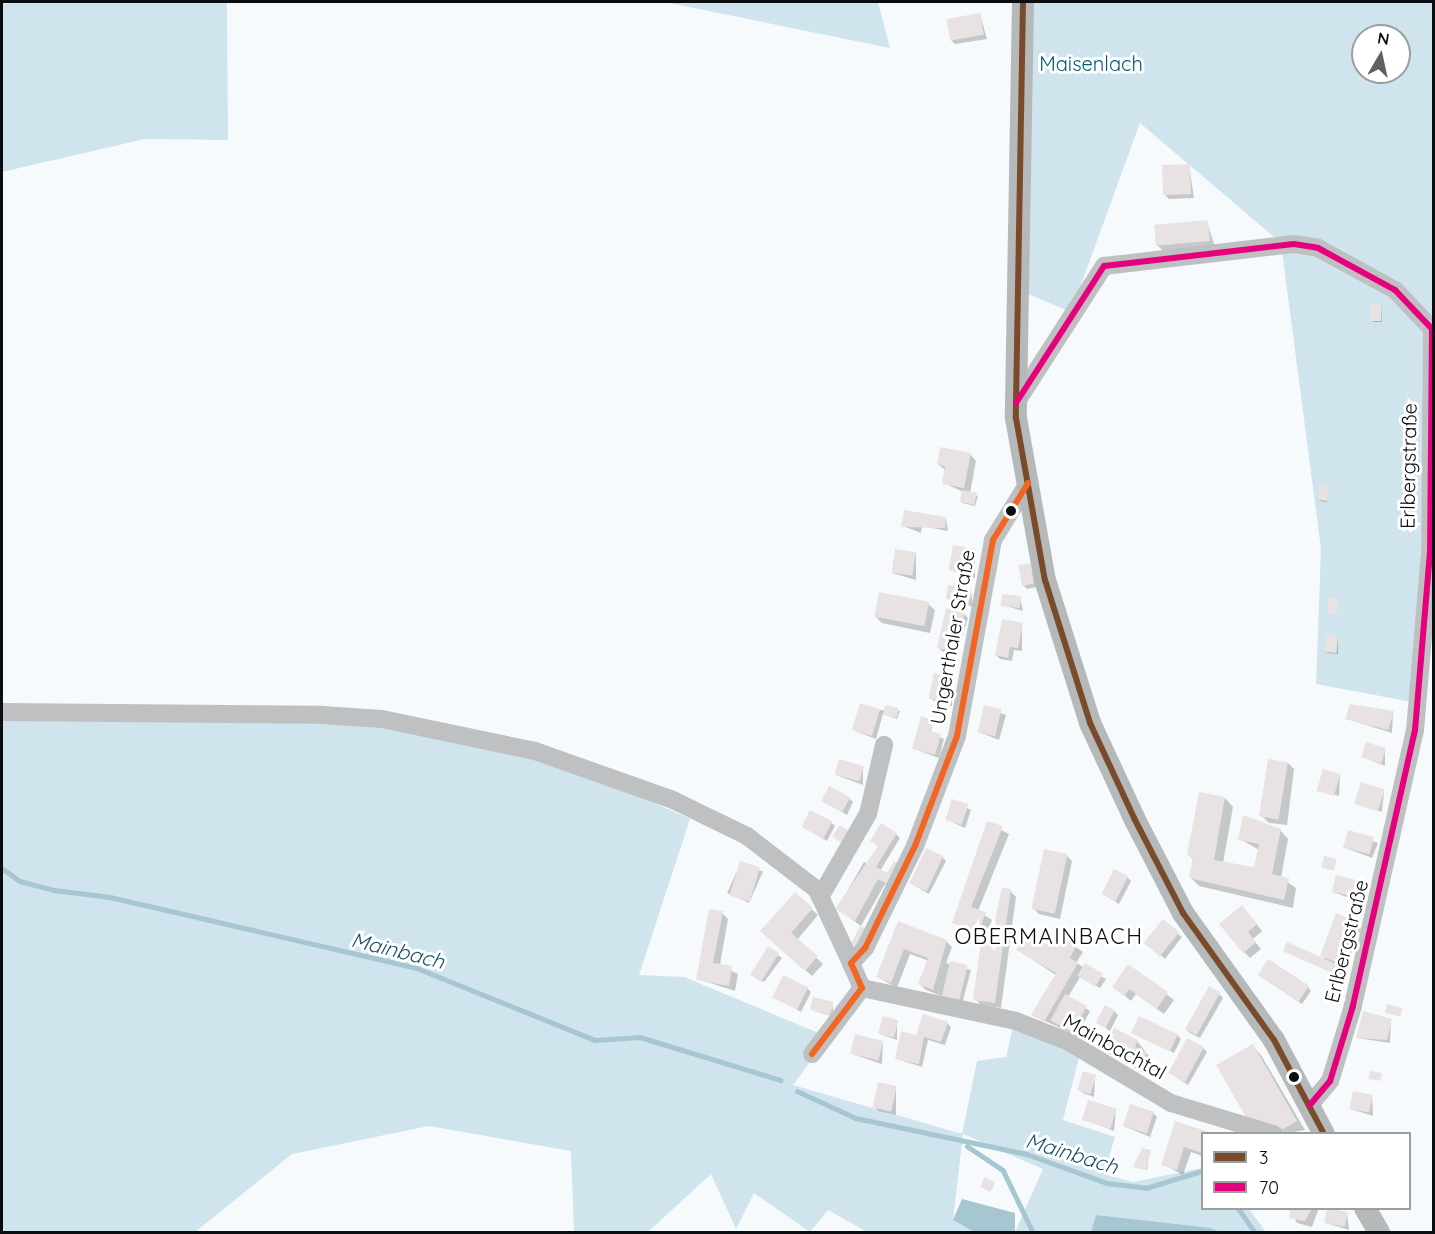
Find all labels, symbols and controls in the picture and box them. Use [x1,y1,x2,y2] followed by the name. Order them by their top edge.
[1351,24,1411,84] north arrow
[1376,27,1391,49] text: N
[1039,51,1143,75] park label: Maisenlach
[1395,403,1421,529] street label: Erlbergstraße
[1005,505,1017,517] unlabelled marker
[925,548,979,726] street label: Ungerthaler Straße
[1319,877,1373,1005] street label: Erlbergstraße
[954,924,1144,950] district label: OBERMAINBACH
[349,926,447,974] water label: Mainbach
[1059,1008,1171,1084] street label: Mainbachtal
[1288,1071,1300,1083] unlabelled marker
[1023,1127,1121,1179] water label: Mainbach
[1201,1132,1411,1210] legend
[1259,1146,1268,1169] text: 3
[1259,1176,1279,1199] text: 70

